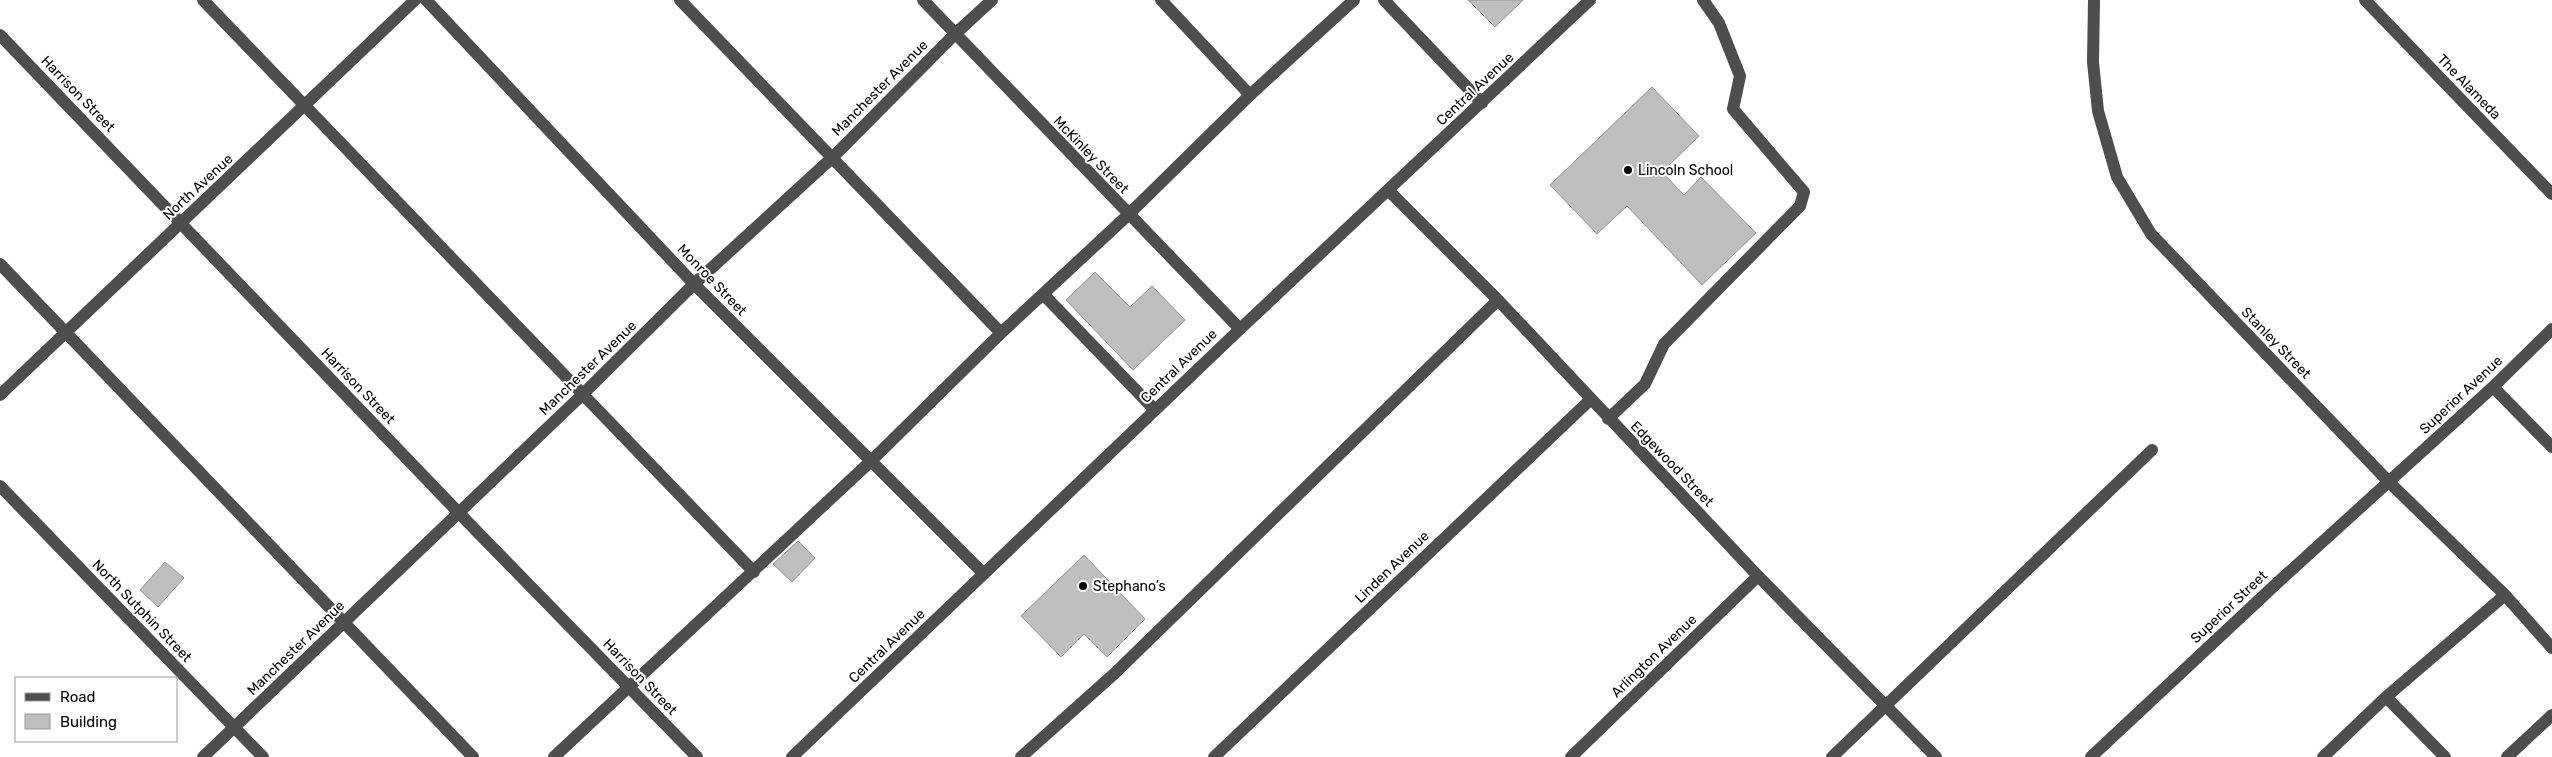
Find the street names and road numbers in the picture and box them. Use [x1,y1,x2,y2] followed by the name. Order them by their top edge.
[828,36,932,140] street label: Manchester Avenue
[1433,49,1517,129] street label: Central Avenue
[2434,51,2504,123] street label: The Alameda
[37,52,119,136] street label: Harrison Street
[1050,113,1133,198] street label: McKinley Street
[160,150,237,224] street label: North Avenue
[674,241,751,320] street label: Monroe Street
[2238,304,2315,383] street label: Stanley Street
[536,317,640,419] street label: Manchester Avenue
[1137,325,1221,407] street label: Central Avenue
[317,344,399,428] street label: Harrison Street
[2416,352,2506,438] street label: Superior Avenue
[1627,418,1717,511] street label: Edgewood Street
[1351,527,1433,607] street label: Linden Avenue
[89,556,196,666] street label: North Sutphin Street
[2187,567,2271,647] street label: Superior Street
[244,597,348,699] street label: Manchester Avenue
[845,605,929,687] street label: Central Avenue
[1608,611,1700,701] street label: Arlington Avenue
[599,635,681,719] street label: Harrison Street

